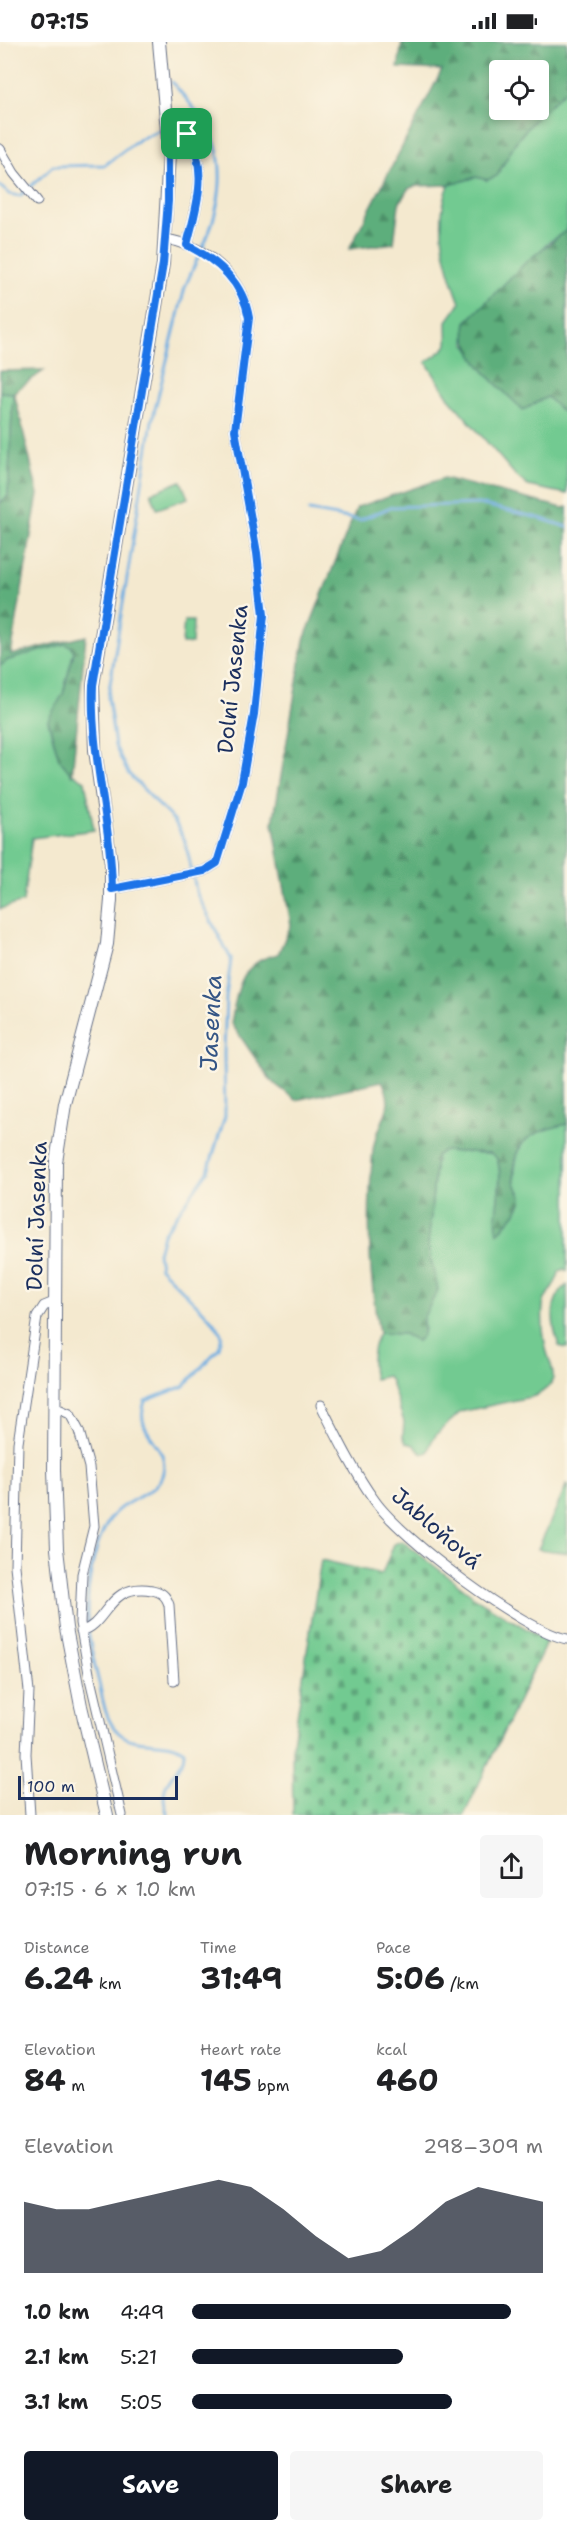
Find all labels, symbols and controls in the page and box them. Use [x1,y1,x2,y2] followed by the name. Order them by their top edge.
[30,7,89,36] text: 07:15
[489,60,549,120] map controls
[489,60,549,120] button: locate
[161,108,212,159] pin
[170,117,203,150] icon: arrive
[210,603,255,755] street label: Dolní Jasenka
[192,974,230,1072] water label: Jasenka
[19,1140,54,1291] street label: Dolní Jasenka
[385,1481,488,1576] street label: Jabloňová
[18,1773,178,1800] scale bar
[27,1776,75,1797] text: 100 m
[24,1831,242,1876] text: Morning run
[480,1835,543,1898] button: share
[24,1876,196,1902] text: 07:15 · 6 × 1.0 km
[24,1937,90,1958] text: Distance
[200,1937,237,1958] text: Time
[376,1937,411,1958] text: Pace
[24,1958,93,1999] text: 6.24
[200,1958,283,1999] text: 31:49
[376,1958,445,1999] text: 5:06
[93,1973,121,1994] text: km
[445,1973,479,1994] text: /km
[24,2039,96,2060] text: Elevation
[200,2039,282,2060] text: Heart rate
[376,2039,407,2060] text: kcal
[24,2060,66,2101] text: 84
[200,2060,252,2101] text: 145
[376,2060,439,2101] text: 460
[66,2075,85,2096] text: m
[252,2075,289,2096] text: bpm
[24,2133,114,2159] text: Elevation
[423,2133,543,2159] text: 298–309 m
[24,2299,89,2325] text: 1.0 km
[120,2299,165,2325] text: 4:49
[24,2344,89,2370] text: 2.1 km
[120,2344,157,2370] text: 5:21
[24,2389,88,2415] text: 3.1 km
[120,2389,162,2415] text: 5:05
[24,2451,278,2520] button: Save
[290,2451,543,2520] button: Share

